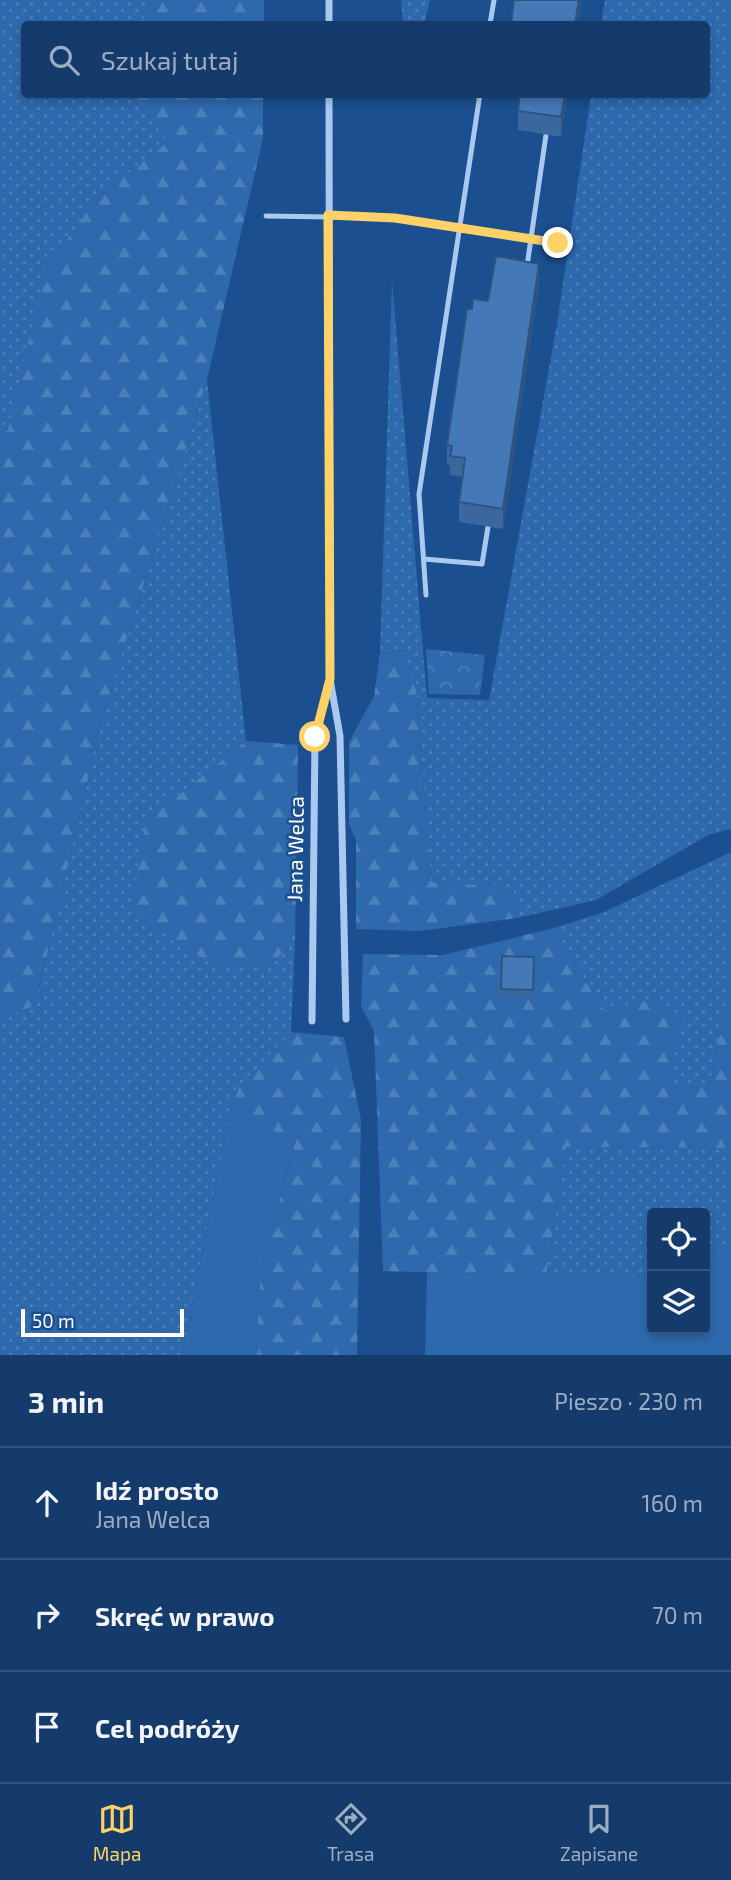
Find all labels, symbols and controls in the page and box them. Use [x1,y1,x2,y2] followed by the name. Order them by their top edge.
[21,21,710,98] search box
[45,41,83,79] icon: search
[101,44,238,75] text: Szukaj tutaj
[542,227,573,258] route end
[299,721,330,752] route start
[281,796,308,902] street label: Jana Welca
[647,1208,710,1334] map controls
[647,1208,710,1271] button: locate
[647,1271,710,1334] button: layers
[21,1306,184,1338] scale bar
[32,1309,75,1332] text: 50 m
[28,1383,104,1419] text: 3 min
[554,1387,703,1415] text: Pieszo · 230 m
[95,1474,219,1505] text: Idź prosto
[28,1484,66,1522] icon: ahead
[642,1489,703,1517] text: 160 m
[95,1505,211,1533] text: Jana Welca
[28,1596,66,1634] icon: right
[95,1600,275,1631] text: Skręć w prawo
[652,1601,703,1629] text: 70 m
[28,1708,66,1746] icon: arrive
[95,1712,240,1743] text: Cel podróży
[93,1800,141,1865] tab: Mapa
[327,1800,374,1865] tab: Trasa
[560,1800,638,1865] tab: Zapisane

